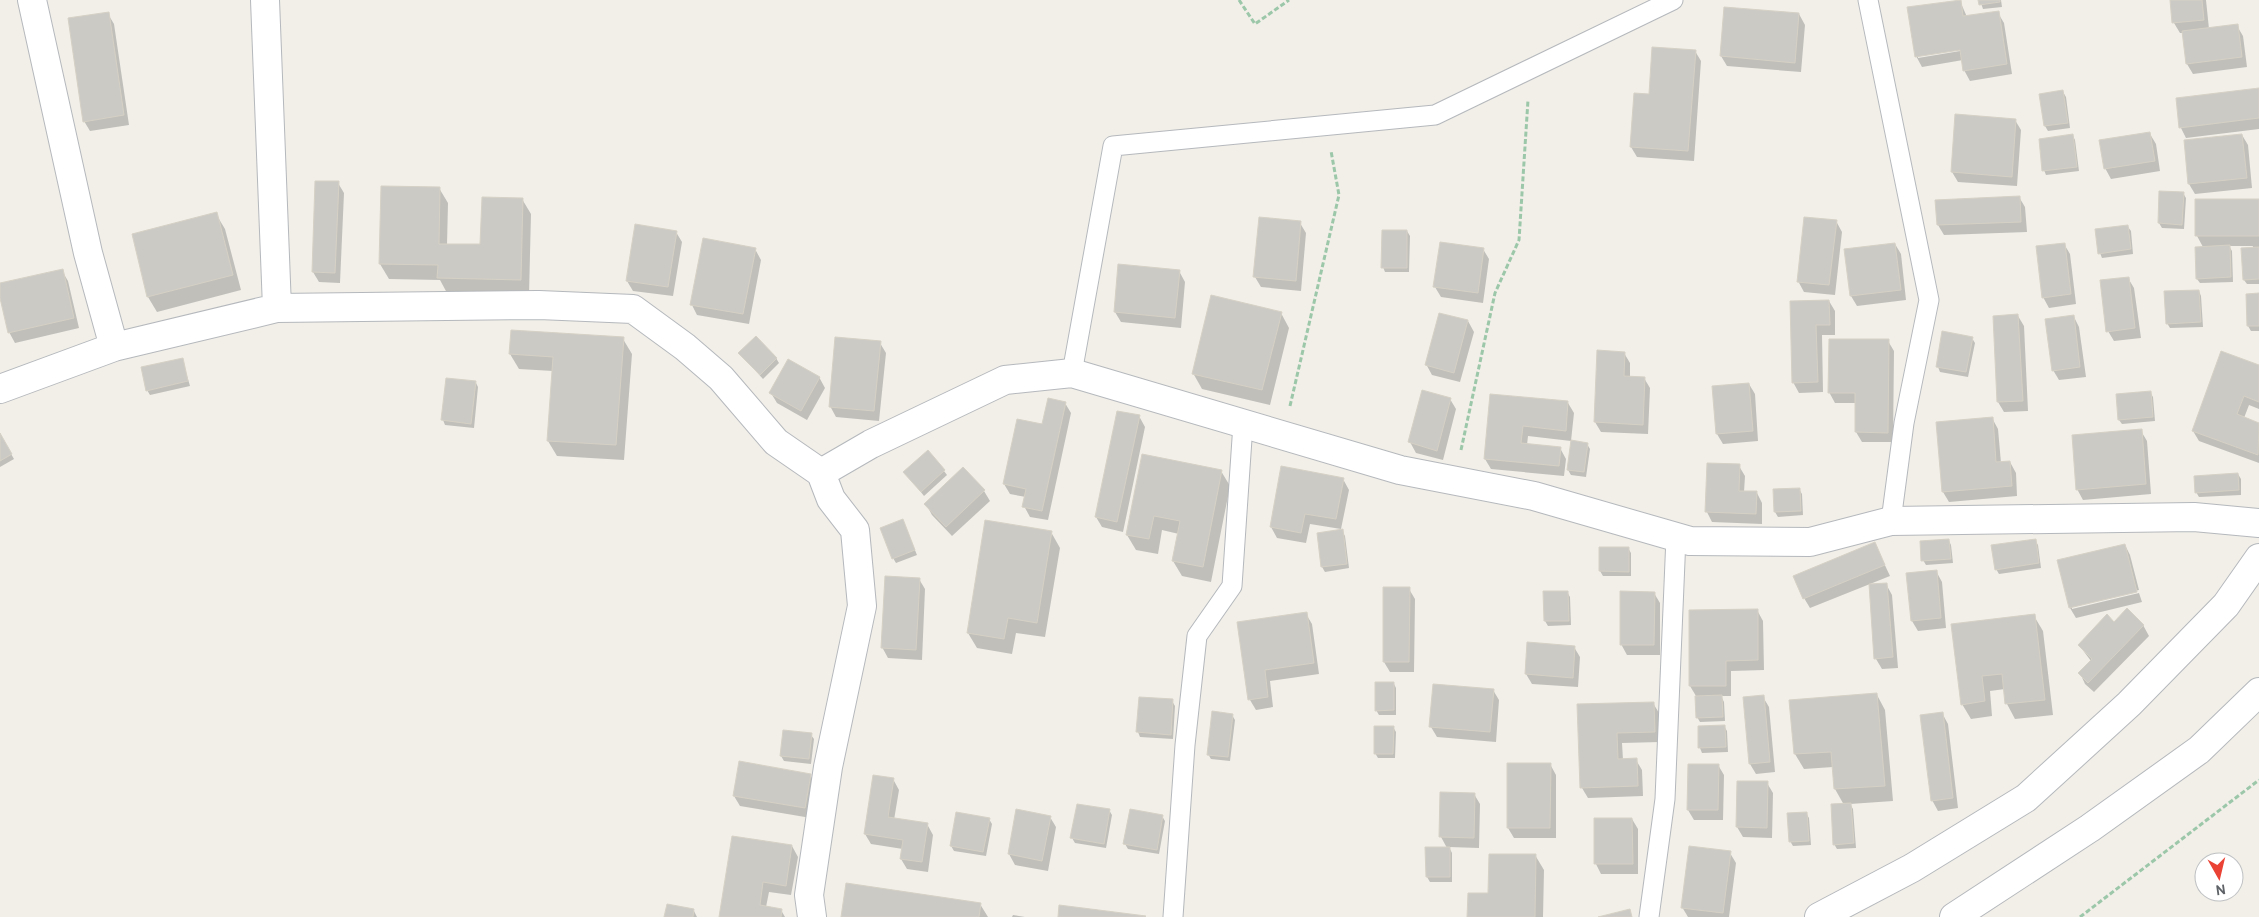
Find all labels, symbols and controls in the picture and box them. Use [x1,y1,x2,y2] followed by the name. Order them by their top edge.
[2194,852,2244,902] north arrow
[2214,879,2227,898] text: N

